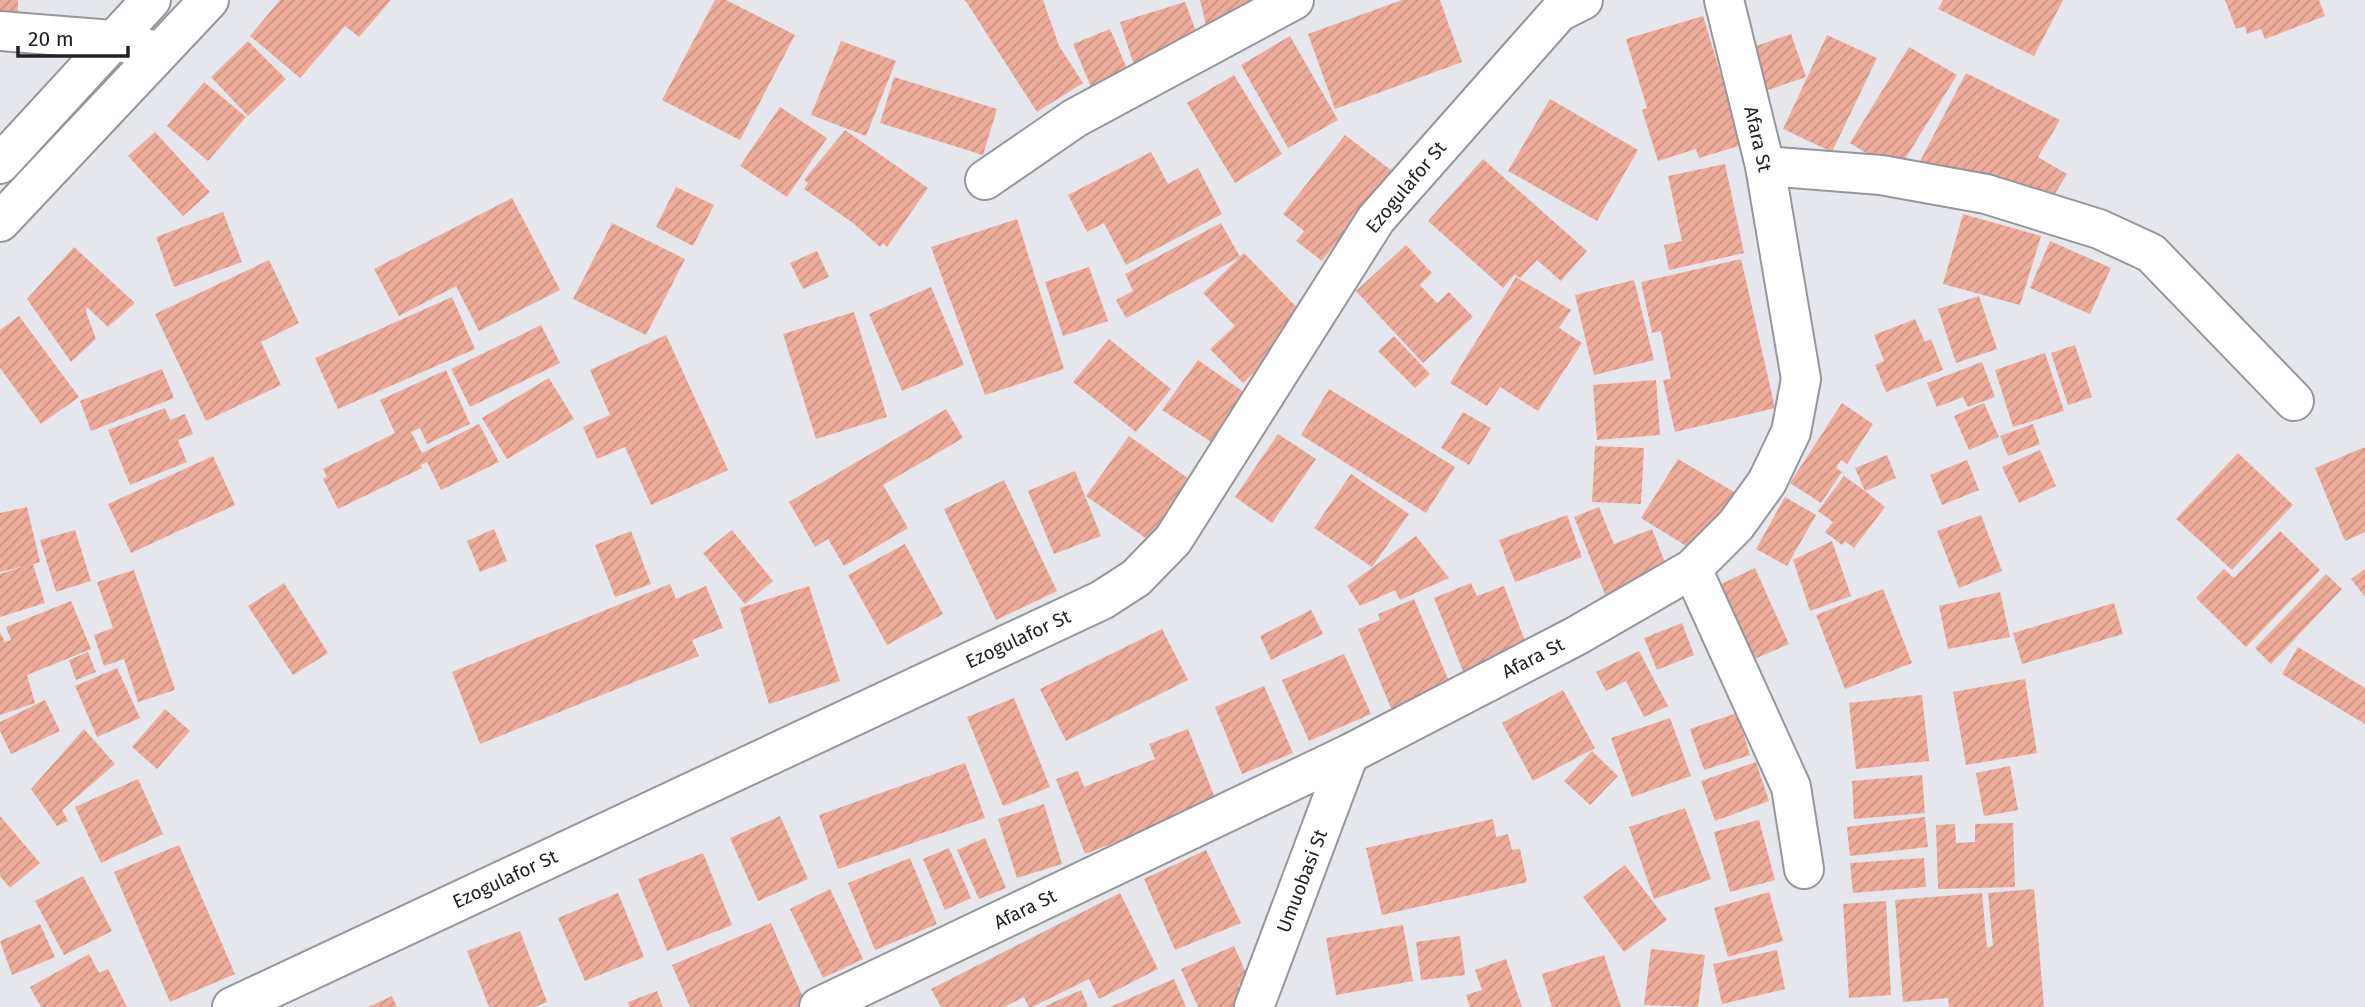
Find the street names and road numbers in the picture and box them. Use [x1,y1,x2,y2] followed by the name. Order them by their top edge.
[1739,104,1777,174] street label: Afara St
[1361,136,1451,238] street label: Ezogulafor St
[962,605,1074,673] street label: Ezogulafor St
[1498,633,1568,683] street label: Afara St
[1272,826,1332,936] street label: Umuobasi St
[449,845,561,913] street label: Ezogulafor St
[990,884,1060,934] street label: Afara St

